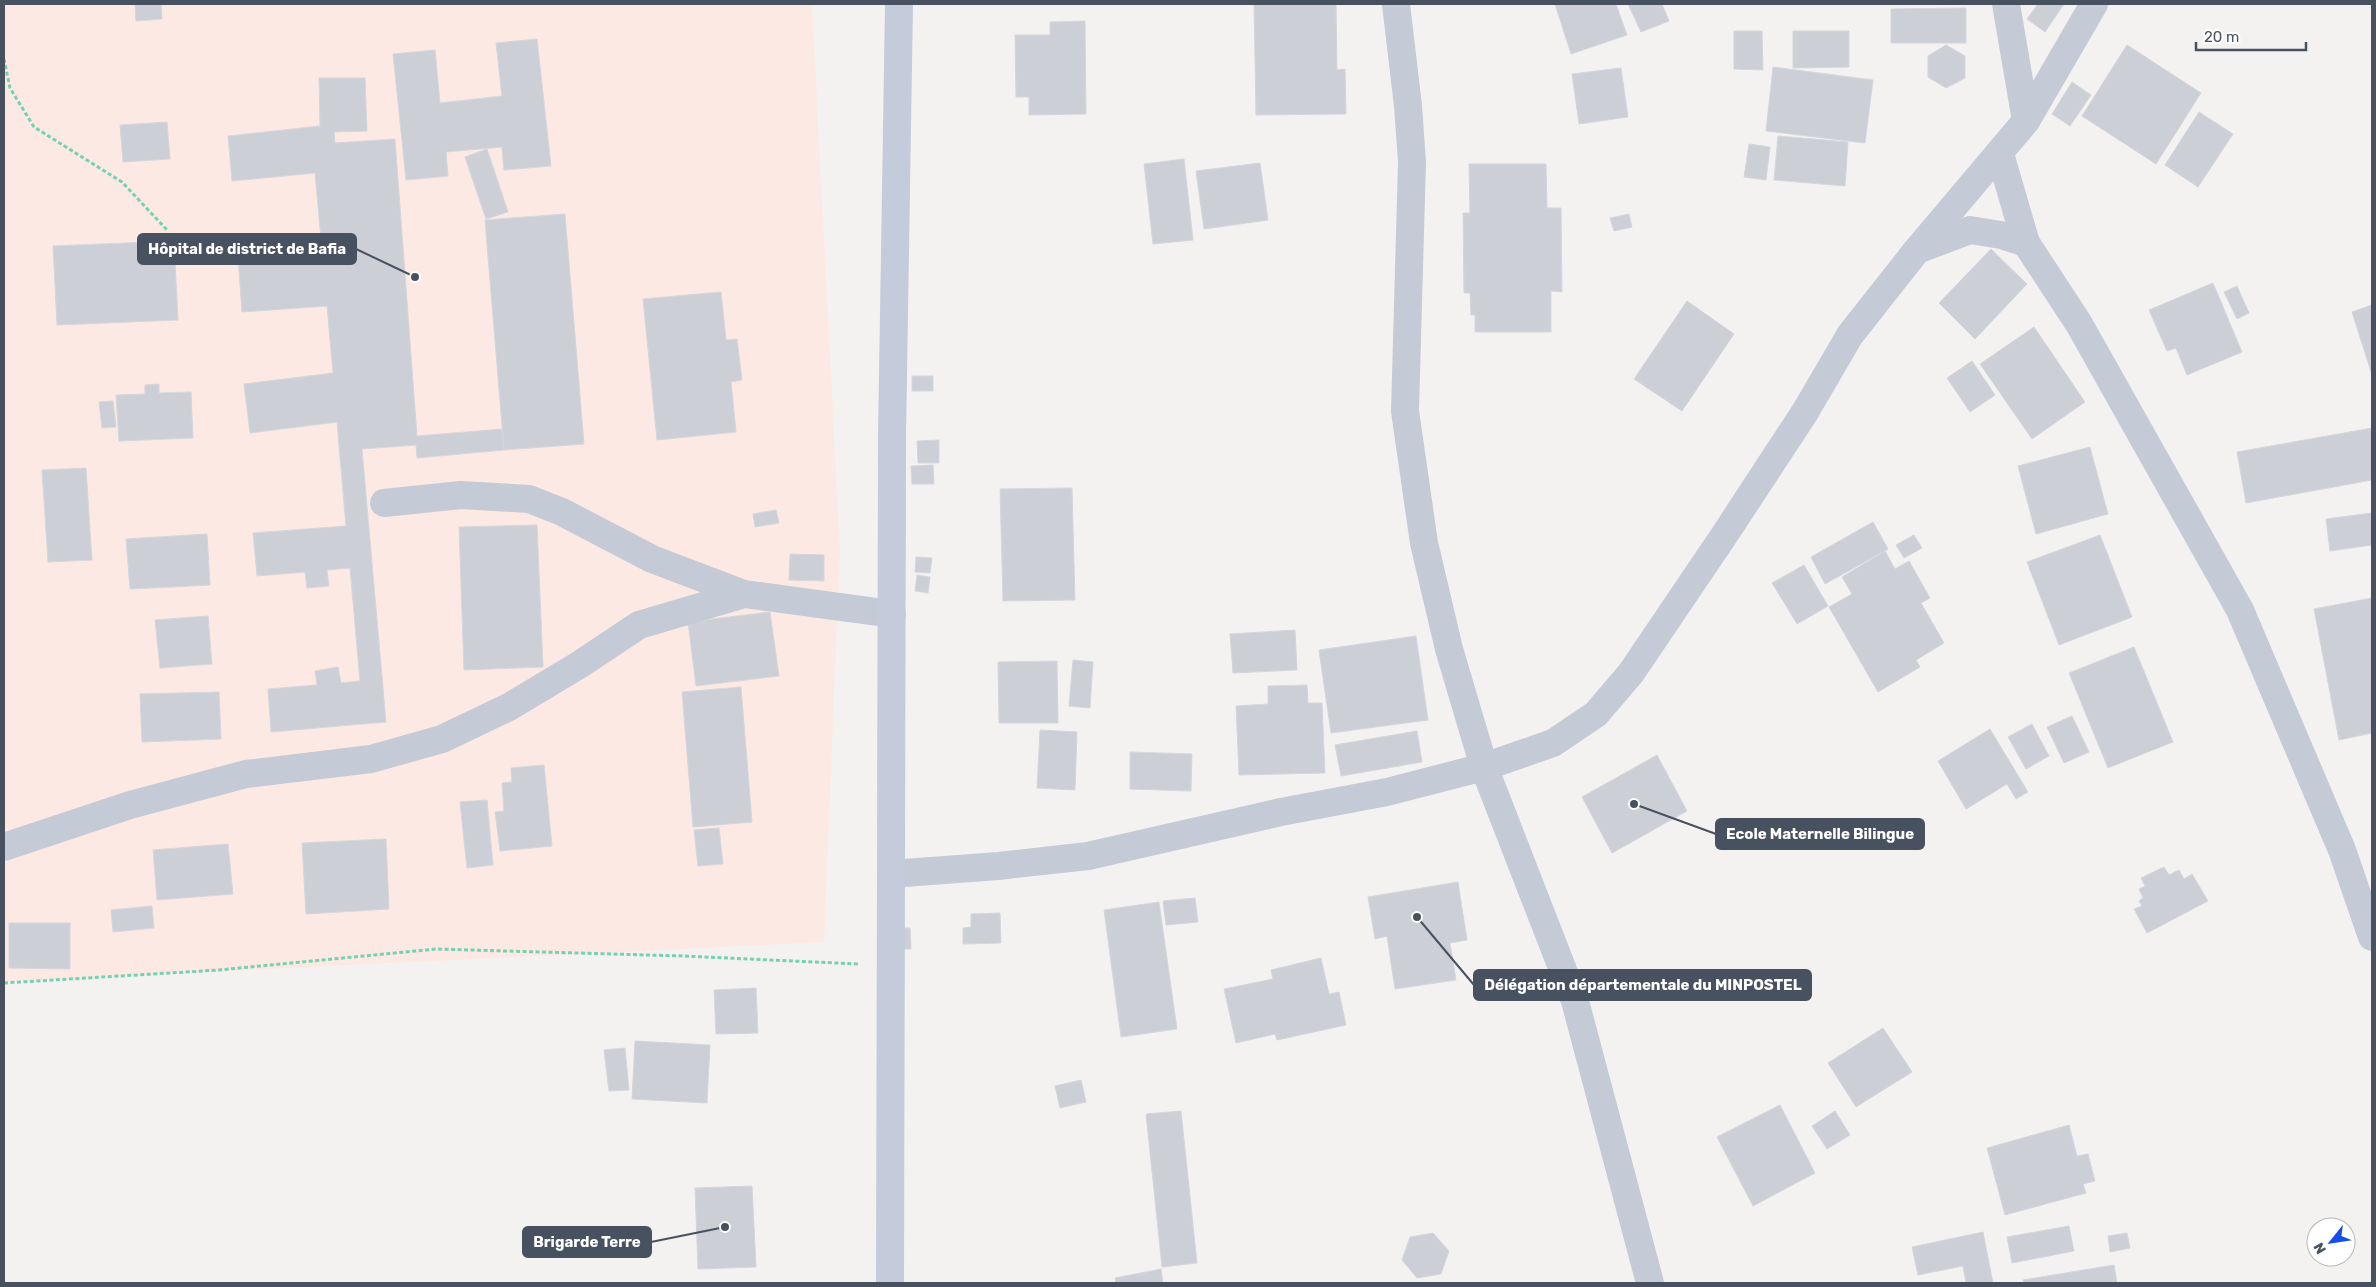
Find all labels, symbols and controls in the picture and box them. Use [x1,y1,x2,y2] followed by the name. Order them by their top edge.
[2196,20,2306,52] scale bar
[2204,28,2239,46] text: 20 m
[138,234,356,264] callout: Hôpital de district de Bafia
[148,240,346,258] text: Hôpital de district de Bafia
[1716,819,1924,849] callout: Ecole Maternelle Bilingue
[1726,825,1914,843] text: Ecole Maternelle Bilingue
[1474,970,1811,1000] callout: Délégation départementale du MINPOSTEL
[1484,976,1802,994] text: Délégation départementale du MINPOSTEL
[2306,1217,2356,1267] north arrow
[523,1227,651,1257] callout: Brigarde Terre
[533,1233,641,1251] text: Brigarde Terre
[2310,1240,2330,1257] text: N

